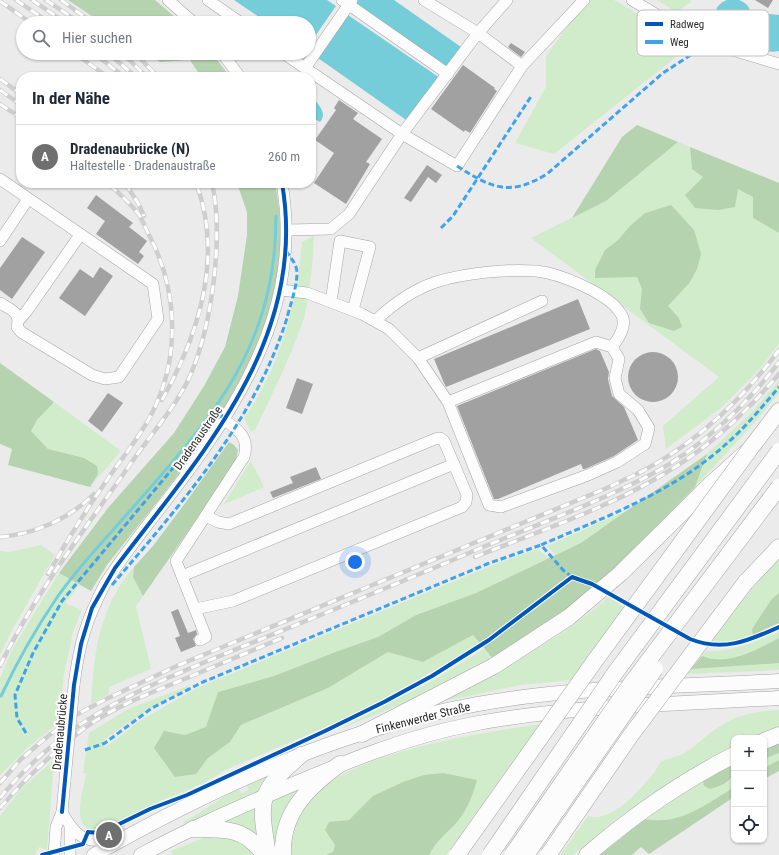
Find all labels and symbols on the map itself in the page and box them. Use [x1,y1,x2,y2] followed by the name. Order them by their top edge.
[637,10,769,56] legend
[670,18,704,31] text: Radweg
[670,36,689,49] text: Weg
[171,403,225,473] street label: Dradenaustraße
[345,552,365,572] your location
[50,693,70,771] street label: Dradenaubrücke
[374,699,472,737] street label: Finkenwerder Straße
[96,820,122,850] pin: A

